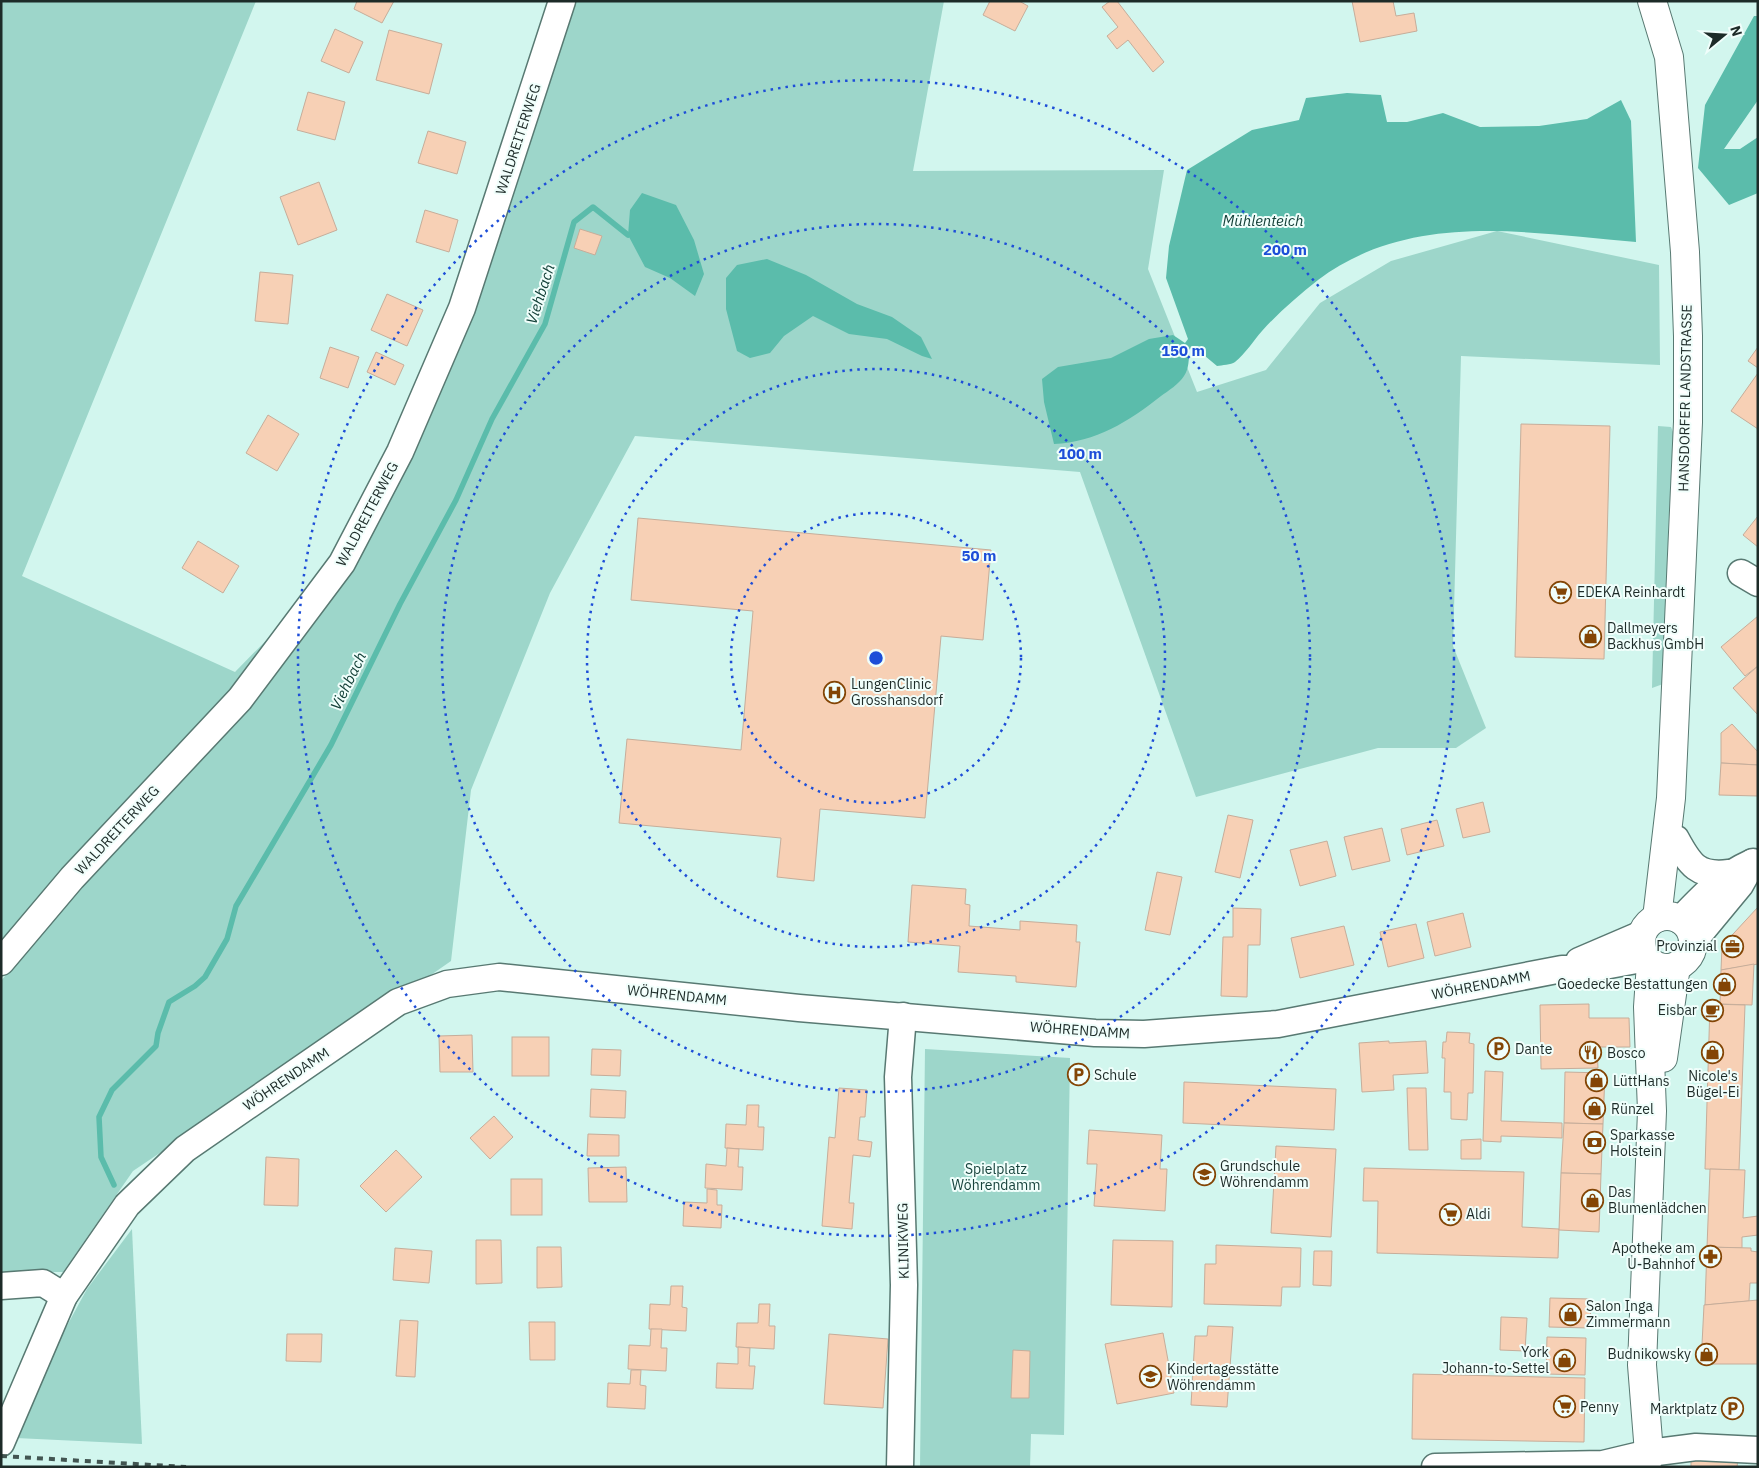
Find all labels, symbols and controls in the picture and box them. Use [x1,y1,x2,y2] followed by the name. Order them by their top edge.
[1699,10,1749,60] north arrow
[1726,23,1746,39] text: N
[492,81,544,197] street label: WALDREITERWEG
[1223,211,1303,230] water label: Mühlenteich
[1263,240,1307,259] text: 200 m
[521,262,559,326] water label: Viehbach
[1674,304,1696,492] street label: HANSDORFER LANDSTRASSE
[1161,341,1205,360] text: 150 m
[1058,444,1102,463] text: 100 m
[332,459,402,569] street label: WALDREITERWEG
[962,546,996,565] text: 50 m
[1549,580,1573,604] supermarket icon: EDEKA Reinhardt
[1577,583,1685,601] place label: EDEKA Reinhardt
[1607,619,1704,653] place label: Dallmeyers Backhus GmbH
[1579,624,1603,648] shop icon: Dallmeyers Backhus GmbH
[326,649,370,713] water label: Viehbach
[867,649,885,667] centre of rings
[851,675,944,709] place label: LungenClinic Grosshansdorf
[823,680,847,704] hospital icon: LungenClinic Grosshansdorf
[71,782,163,878] street label: WALDREITERWEG
[1721,934,1745,958] office icon: Provinzial
[1656,937,1717,955] place label: Provinzial
[1430,967,1532,1003] street label: WÖHRENDAMM
[1712,972,1736,996] shop icon: Goedecke Bestattungen
[1557,975,1708,993] place label: Goedecke Bestattungen
[626,981,728,1009] street label: WÖHRENDAMM
[1701,998,1725,1022] cafe icon: Eisbar
[1658,1001,1697,1019] place label: Eisbar
[1029,1018,1131,1042] street label: WÖHRENDAMM
[1487,1037,1511,1061] parking icon: Dante
[1515,1040,1553,1058] place label: Dante
[1579,1041,1603,1065] restaurant icon: Bosco
[1701,1041,1725,1065] shop icon: Nicole's Bügel-Ei
[239,1044,333,1114] street label: WÖHRENDAMM
[1607,1044,1646,1062] place label: Bosco
[1066,1063,1090,1087] parking icon: Schule
[1094,1066,1137,1084] place label: Schule
[1686,1067,1740,1101] place label: Nicole's Bügel-Ei
[1585,1069,1609,1093] shop icon: LüttHans
[1613,1072,1670,1090] place label: LüttHans
[1583,1097,1607,1121] shop icon: Rünzel
[1611,1100,1654,1118] place label: Rünzel
[1610,1126,1675,1160] place label: Sparkasse Holstein
[1582,1131,1606,1155] bank icon: Sparkasse Holstein
[1220,1157,1309,1191] place label: Grundschule Wöhrendamm
[952,1160,1040,1194] park label: Spielplatz Wöhrendamm
[1192,1162,1216,1186] school or university icon: Grundschule Wöhrendamm
[1608,1183,1707,1217] place label: Das Blumenlädchen
[1580,1188,1604,1212] shop icon: Das Blumenlädchen
[1438,1202,1462,1226] supermarket icon: Aldi
[893,1203,913,1279] street label: KLINIKWEG
[1466,1205,1490,1223] place label: Aldi
[1612,1239,1695,1273] place label: Apotheke am U-Bahnhof
[1699,1244,1723,1268] pharmacy icon: Apotheke am U-Bahnhof
[1586,1297,1671,1331] place label: Salon Inga Zimmermann
[1558,1302,1582,1326] shop icon: Salon Inga Zimmermann
[1695,1342,1719,1366] shop icon: Budnikowsky
[1442,1343,1550,1377] place label: York Johann-to-Settel
[1608,1345,1691,1363] place label: Budnikowsky
[1553,1348,1577,1372] shop icon: York Johann-to-Settel
[1167,1360,1279,1394] place label: Kindertagesstätte Wöhrendamm
[1139,1365,1163,1389] school or university icon: Kindertagesstätte Wöhrendamm
[1552,1395,1576,1419] supermarket icon: Penny
[1721,1397,1745,1421] parking icon: Marktplatz
[1580,1398,1619,1416] place label: Penny
[1650,1400,1717,1418] place label: Marktplatz

